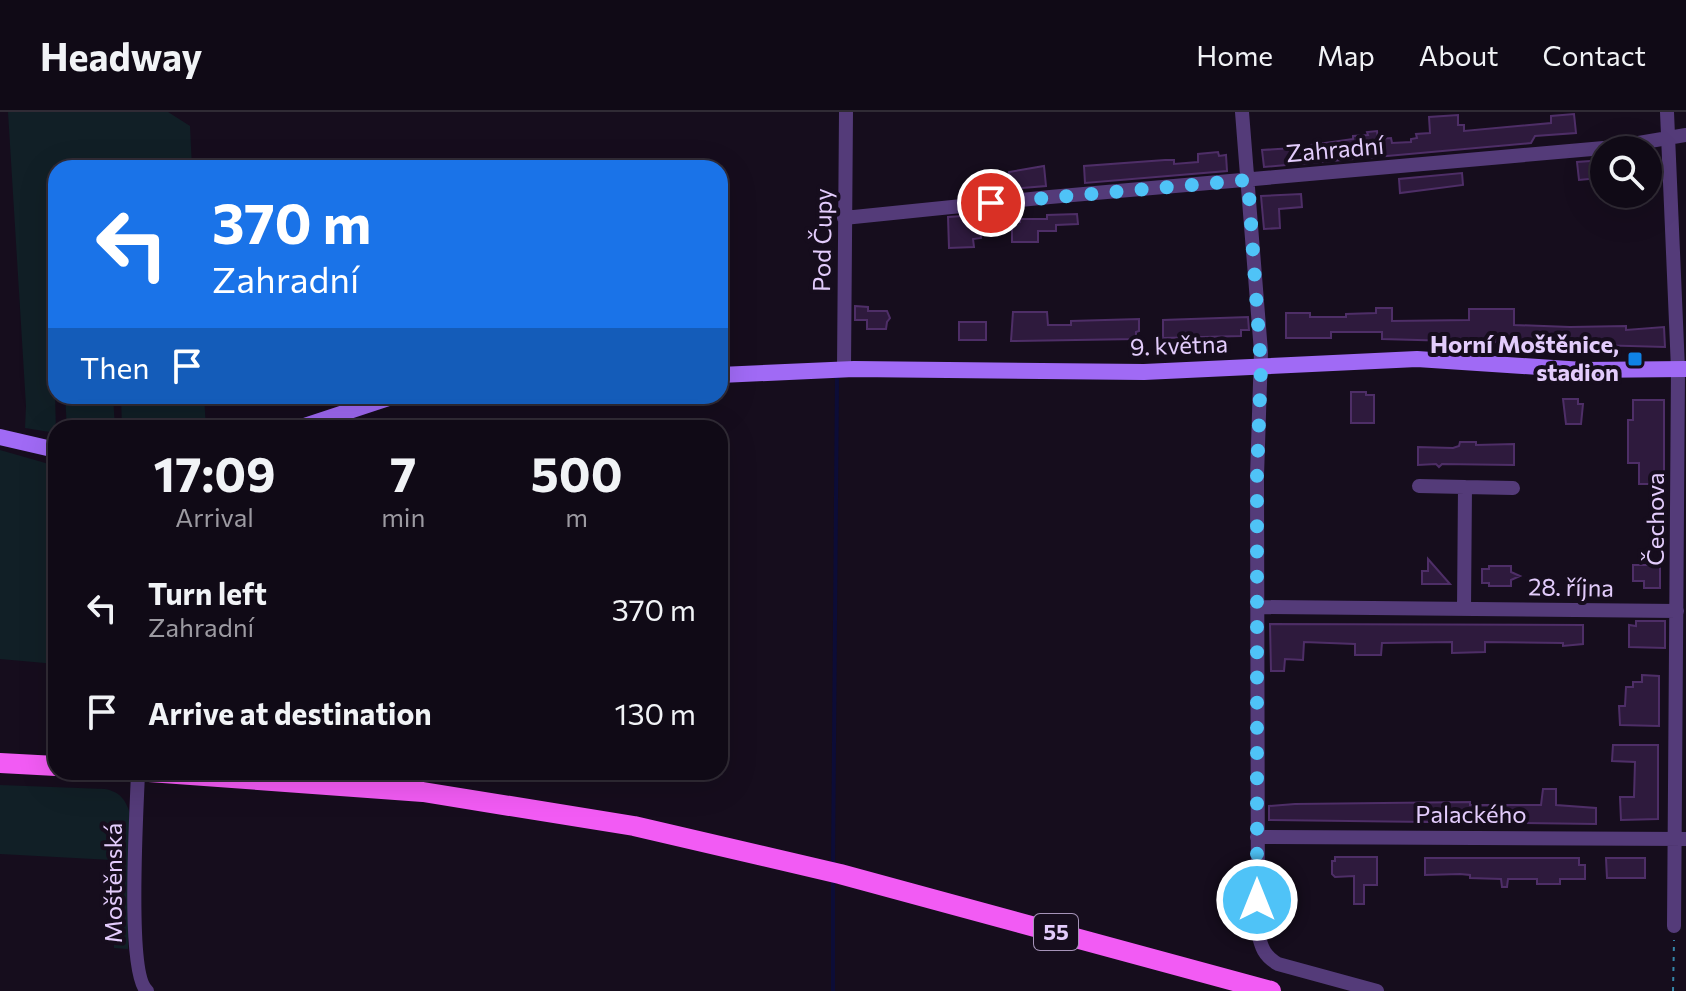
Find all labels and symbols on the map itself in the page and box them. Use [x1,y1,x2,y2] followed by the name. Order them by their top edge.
[1285,130,1386,167] street label: Zahradní
[957,169,1025,237] pin
[806,188,837,292] street label: Pod Čupy
[1129,328,1228,361] street label: 9. května
[1430,329,1619,386] place label: Horní Moštěnice, stadion
[1626,350,1644,368] marker: Horní Moštěnice, stadion
[1640,472,1669,566] street label: Čechova
[1528,571,1614,602] street label: 28. října
[1415,799,1527,828] street label: Palackého
[98,823,127,943] street label: Moštěnská
[1215,858,1299,942] position arrow
[1034,914,1078,950] road number: 55

